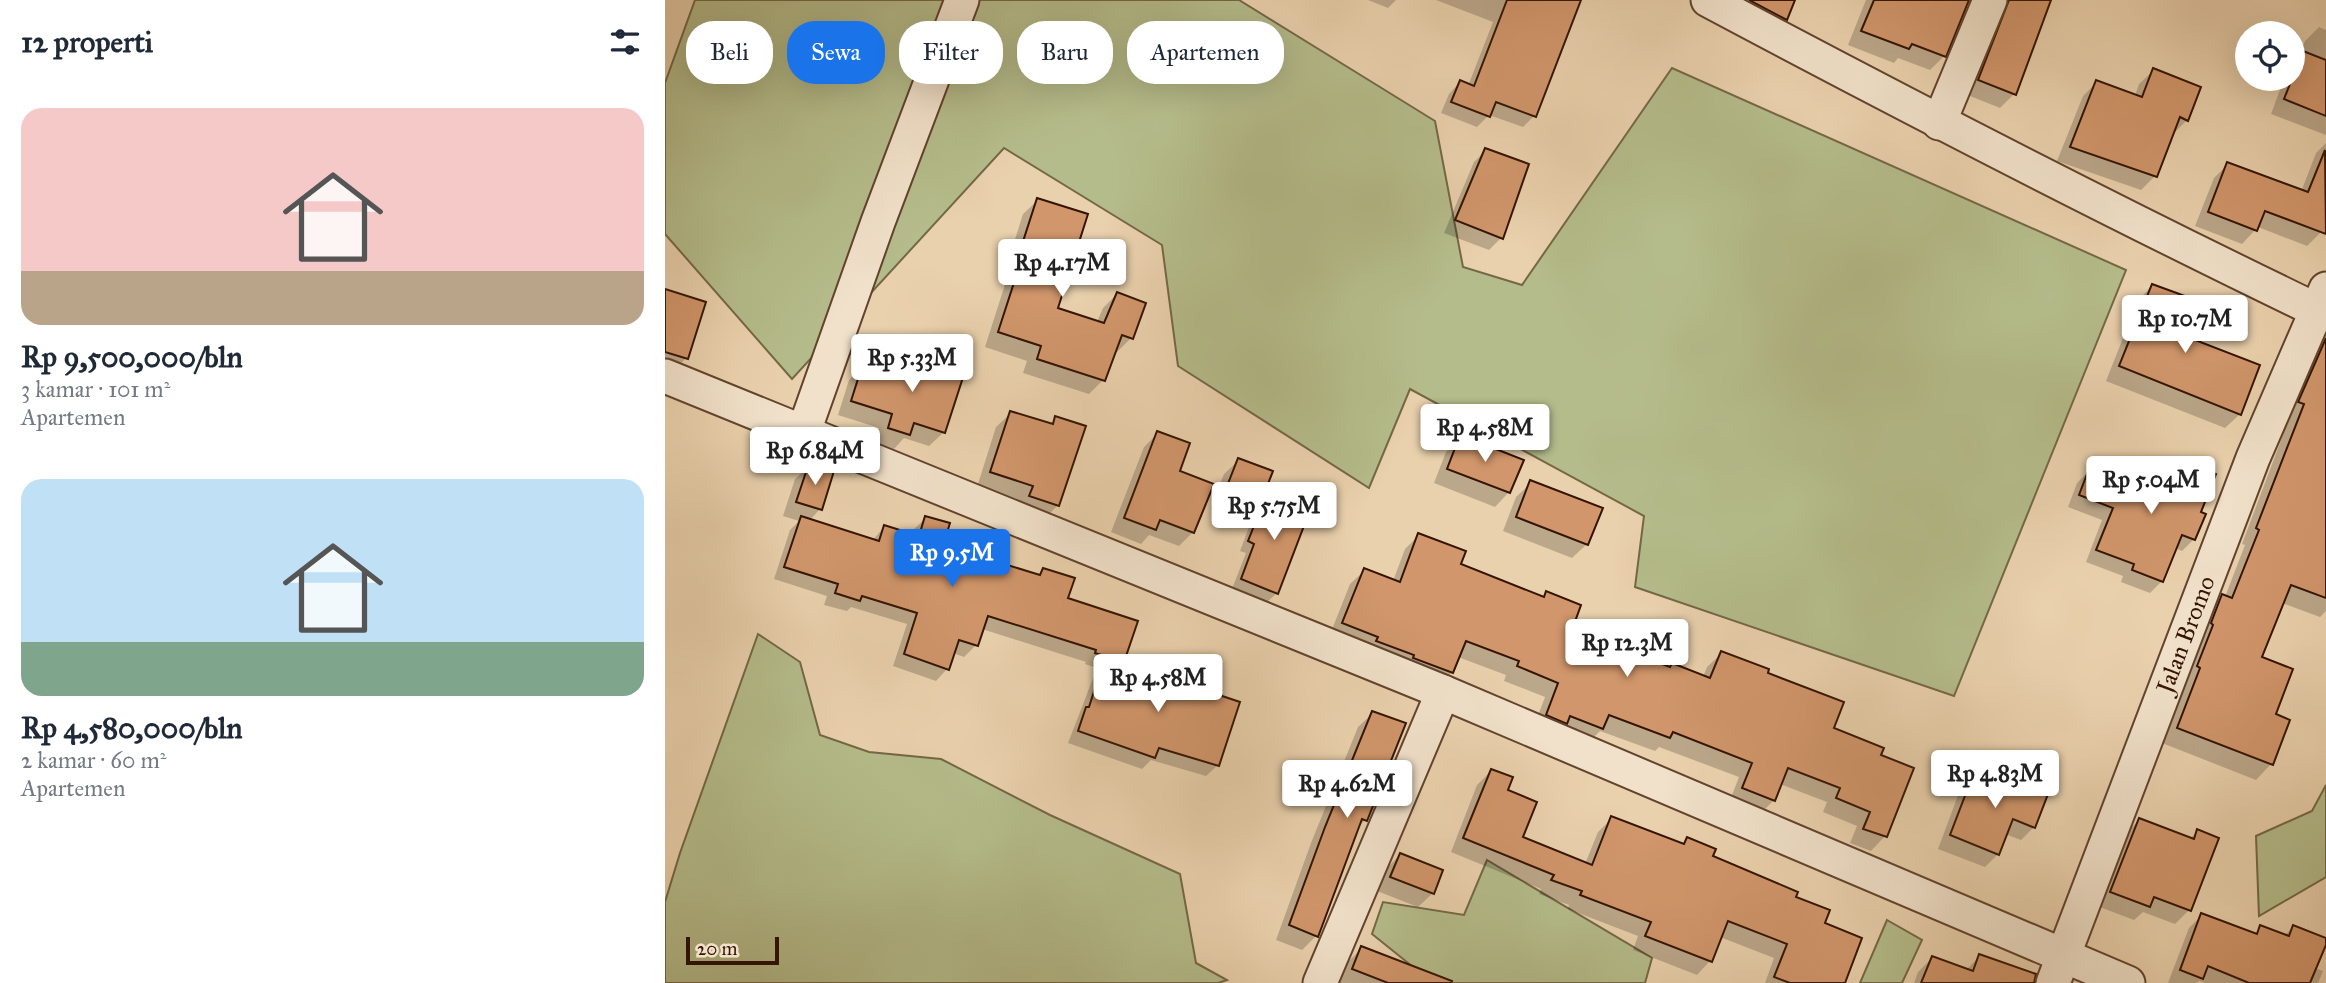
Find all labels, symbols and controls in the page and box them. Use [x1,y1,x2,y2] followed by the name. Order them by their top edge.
[686,21,773,84] chip: Beli
[787,21,885,84] chip: Sewa
[899,21,1003,84] chip: Filter
[1017,21,1113,84] chip: Baru
[1127,21,1284,84] chip: Apartemen
[2235,21,2305,91] map controls
[2235,21,2305,91] button: locate
[606,23,644,61] icon: filters
[21,24,153,60] text: 12 properti
[270,154,396,280] icon: home
[990,240,1134,299] pin: Rp 4.17M
[1014,248,1110,276] text: Rp 4.17M
[2113,296,2257,355] pin: Rp 10.7M
[2138,304,2232,332] text: Rp 10.7M
[840,334,984,394] pin: Rp 5.33M
[21,339,243,375] text: Rp 9,500,000/bln
[867,343,957,371] text: Rp 5.33M
[21,375,170,403] text: 3 kamar · 101 m²
[21,403,125,431] text: Apartemen
[1413,405,1557,464] pin: Rp 4.58M
[1436,413,1534,441] text: Rp 4.58M
[743,428,887,487] pin: Rp 6.84M
[766,436,864,464] text: Rp 6.84M
[2079,456,2223,516] pin: Rp 5.04M
[2102,465,2200,493] text: Rp 5.04M
[1202,482,1346,542] pin: Rp 5.75M
[1228,491,1320,519] text: Rp 5.75M
[270,525,396,651] icon: home
[887,530,1017,589] pin: Rp 9.5M
[910,538,994,566] text: Rp 9.5M
[2149,571,2222,700] street label: Jalan Bromo
[1555,620,1699,679] pin: Rp 12.3M
[1581,628,1673,656] text: Rp 12.3M
[1086,654,1230,714] pin: Rp 4.58M
[1109,663,1207,691] text: Rp 4.58M
[21,710,243,746] text: Rp 4,580,000/bln
[21,746,166,774] text: 2 kamar · 60 m²
[1923,750,2067,810] pin: Rp 4.83M
[1947,759,2043,787] text: Rp 4.83M
[1275,760,1419,820] pin: Rp 4.62M
[1298,769,1396,797] text: Rp 4.62M
[21,774,125,802] text: Apartemen
[686,934,779,966] scale bar
[697,937,738,960] text: 20 m

